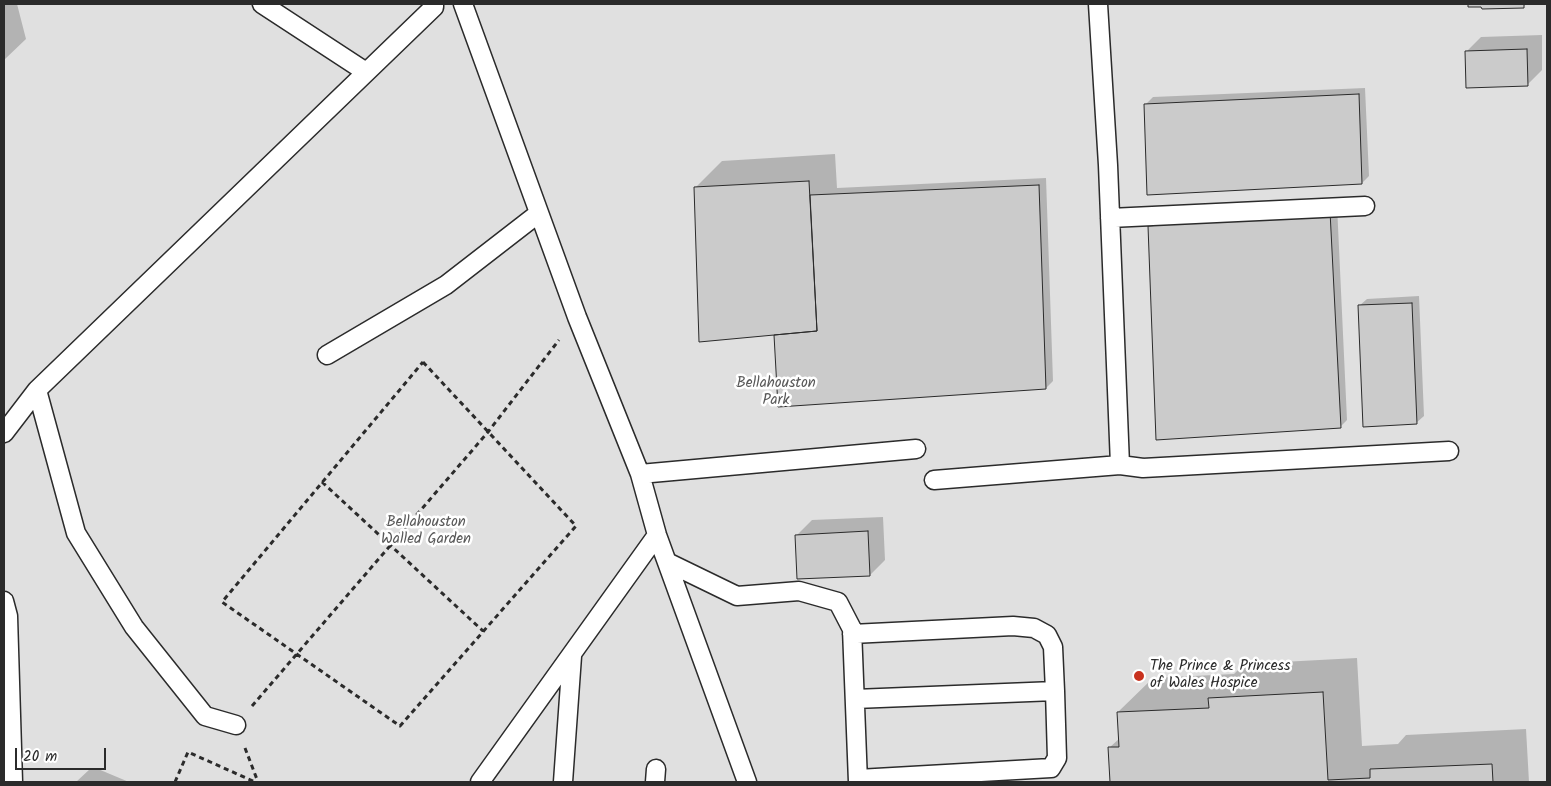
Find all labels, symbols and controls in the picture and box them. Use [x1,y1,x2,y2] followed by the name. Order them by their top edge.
[736,375,816,410] park label: Bellahouston Park
[381,514,471,549] park label: Bellahouston Walled Garden
[1150,658,1290,693] place label: The Prince & Princess of Wales Hospice
[1132,669,1146,683] marker: The Prince & Princess of Wales Hospice
[18,738,109,770] scale bar
[23,745,57,769] text: 20 m

